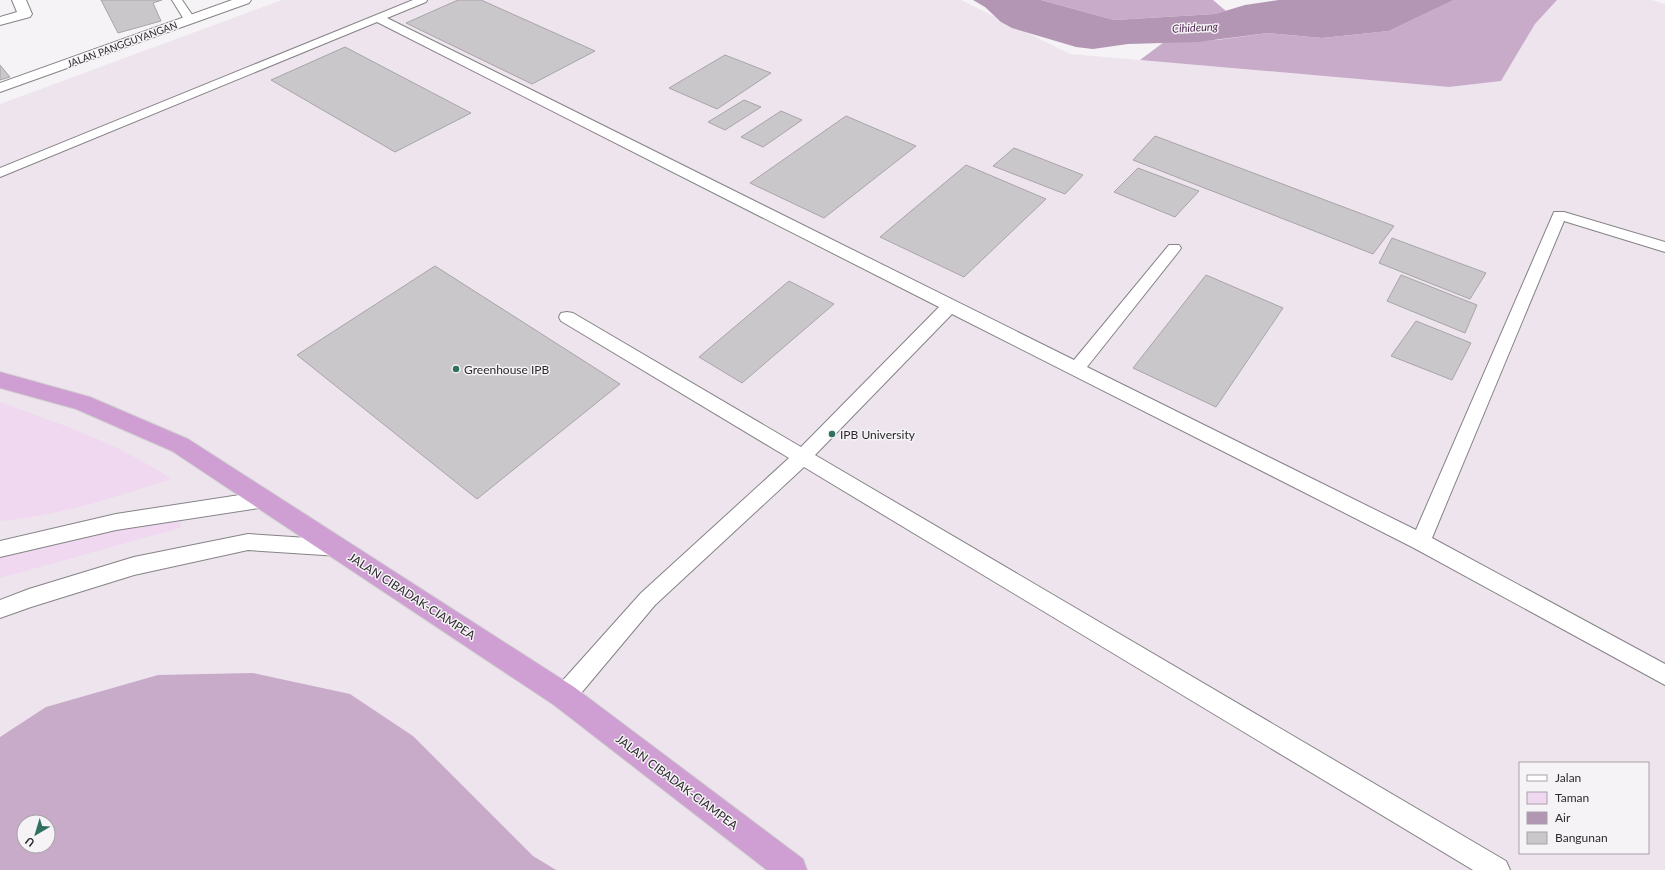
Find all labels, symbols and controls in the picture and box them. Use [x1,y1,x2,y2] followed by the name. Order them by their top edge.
[65,18,179,70] street label: JALAN PANGGUYANGAN
[1172,19,1219,35] water label: Cihideung
[464,362,550,377] place label: Greenhouse IPB
[451,364,461,374] marker: Greenhouse IPB
[840,427,916,442] place label: IPB University
[827,429,837,439] marker: IPB University
[346,549,479,643] street label: JALAN CIBADAK-CIAMPEA
[613,731,742,833] street label: JALAN CIBADAK-CIAMPEA
[1519,762,1649,854] legend
[1555,770,1581,785] text: Jalan
[1555,790,1589,805] text: Taman
[1555,810,1571,825] text: Air
[16,814,56,854] north arrow
[1555,830,1608,845] text: Bangunan
[22,835,37,850] text: U

